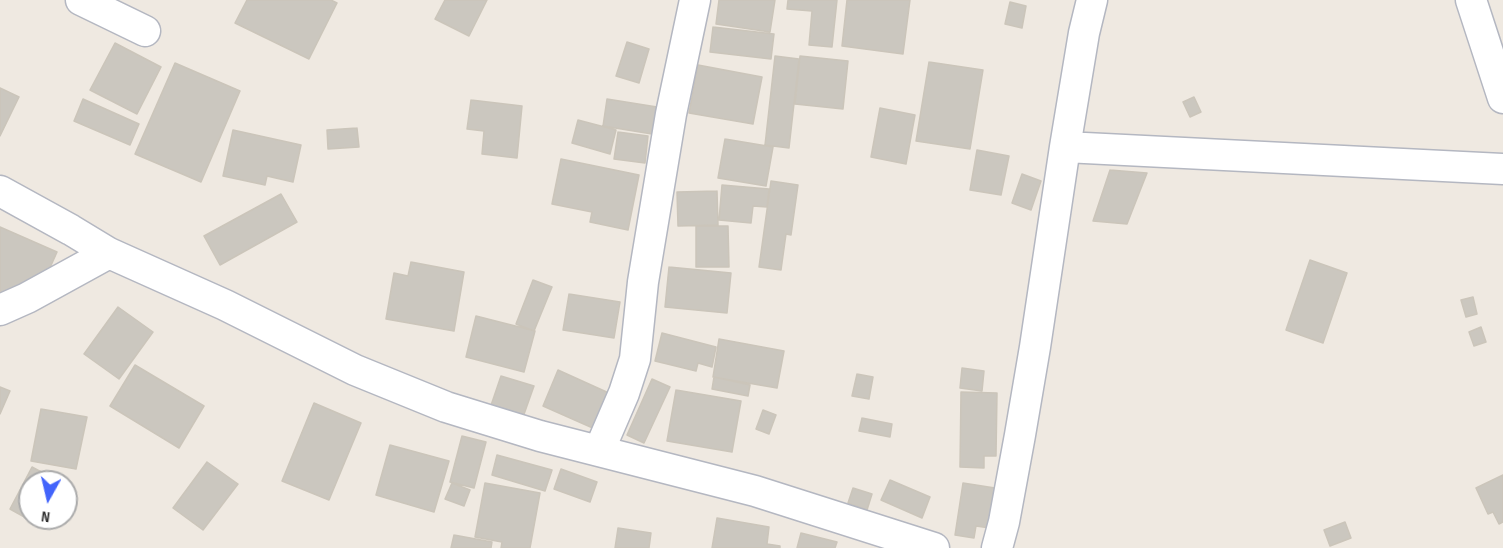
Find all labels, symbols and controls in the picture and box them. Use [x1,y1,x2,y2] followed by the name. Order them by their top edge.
[18,470,78,530] north arrow
[40,506,51,526] text: N

